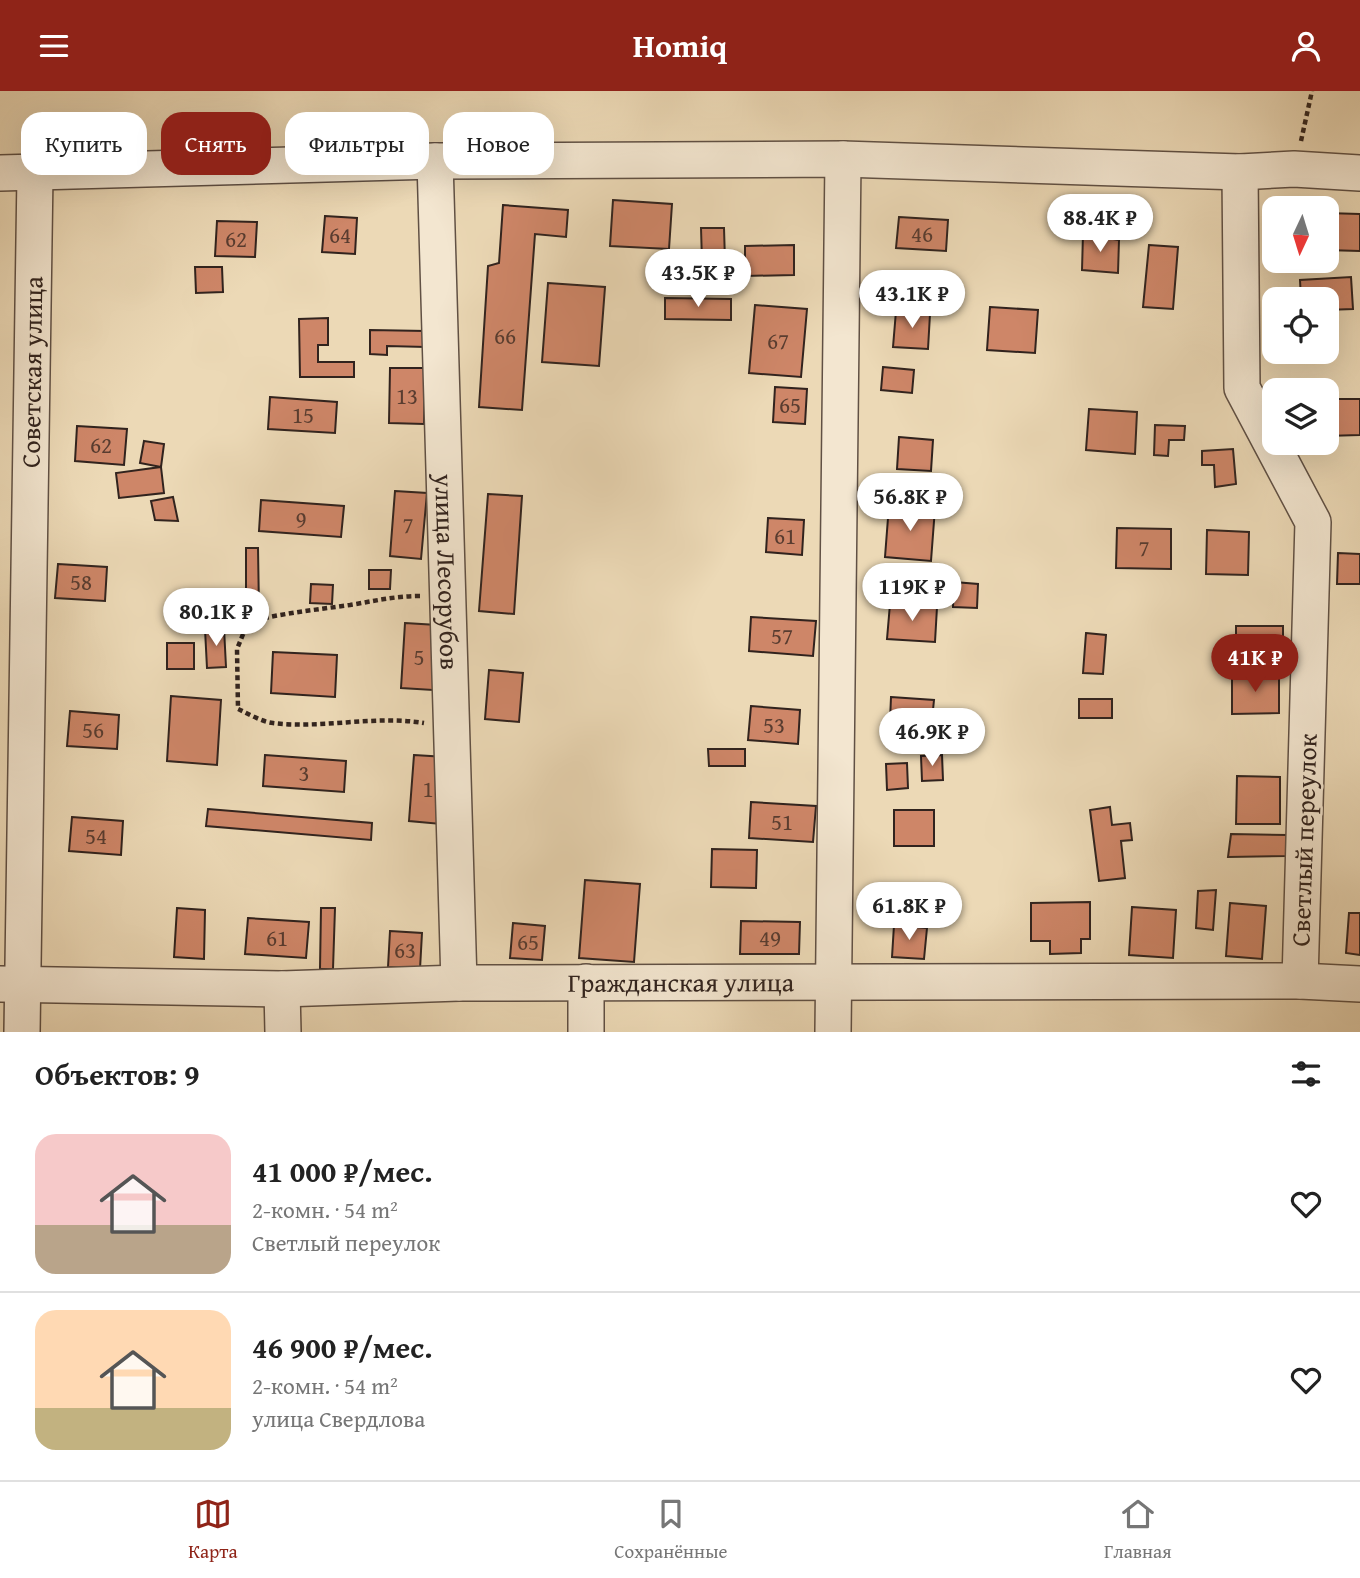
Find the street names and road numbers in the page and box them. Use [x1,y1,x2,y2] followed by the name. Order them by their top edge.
[11,275,52,468] street label: Советская улица
[425,472,470,670] street label: улица Лесорубов
[1280,733,1327,947] street label: Светлый переулок
[568,962,795,1002] street label: Гражданская улица

